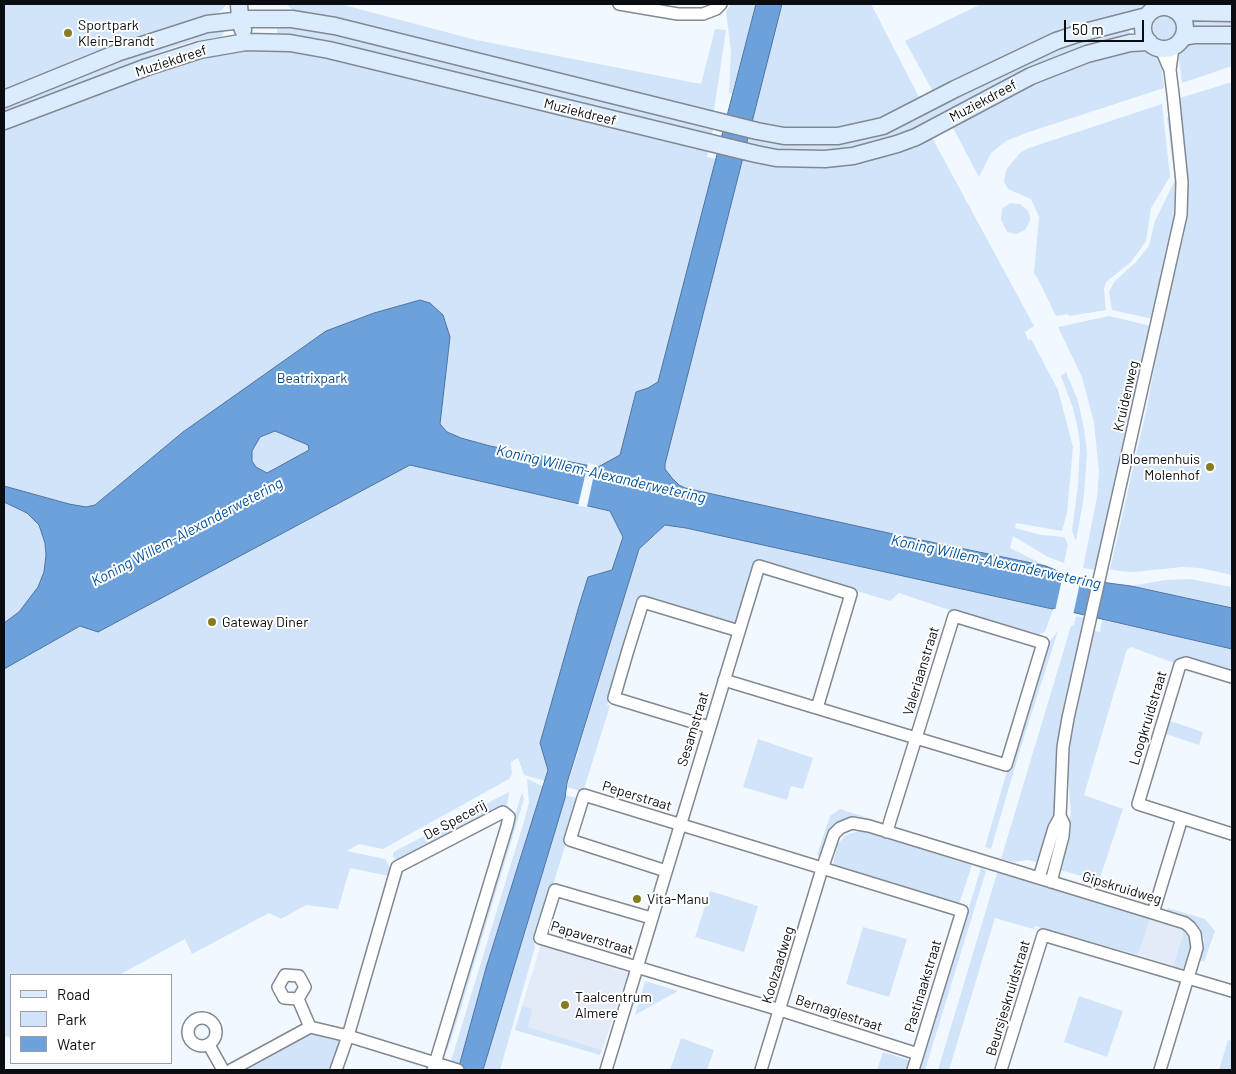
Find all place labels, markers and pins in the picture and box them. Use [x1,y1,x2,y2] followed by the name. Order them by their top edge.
[78,17,155,49] place label: Sportpark Klein-Brandt
[62,27,74,39] marker: Sportpark Klein-Brandt
[1121,451,1200,484] place label: Bloemenhuis Molenhof
[1204,461,1216,473] marker: Bloemenhuis Molenhof
[222,614,308,630] place label: Gateway Diner
[206,616,218,628] marker: Gateway Diner
[647,891,709,907] place label: Vita-Manu
[631,893,643,905] marker: Vita-Manu
[575,989,652,1022] place label: Taalcentrum Almere
[559,999,571,1011] marker: Taalcentrum Almere

